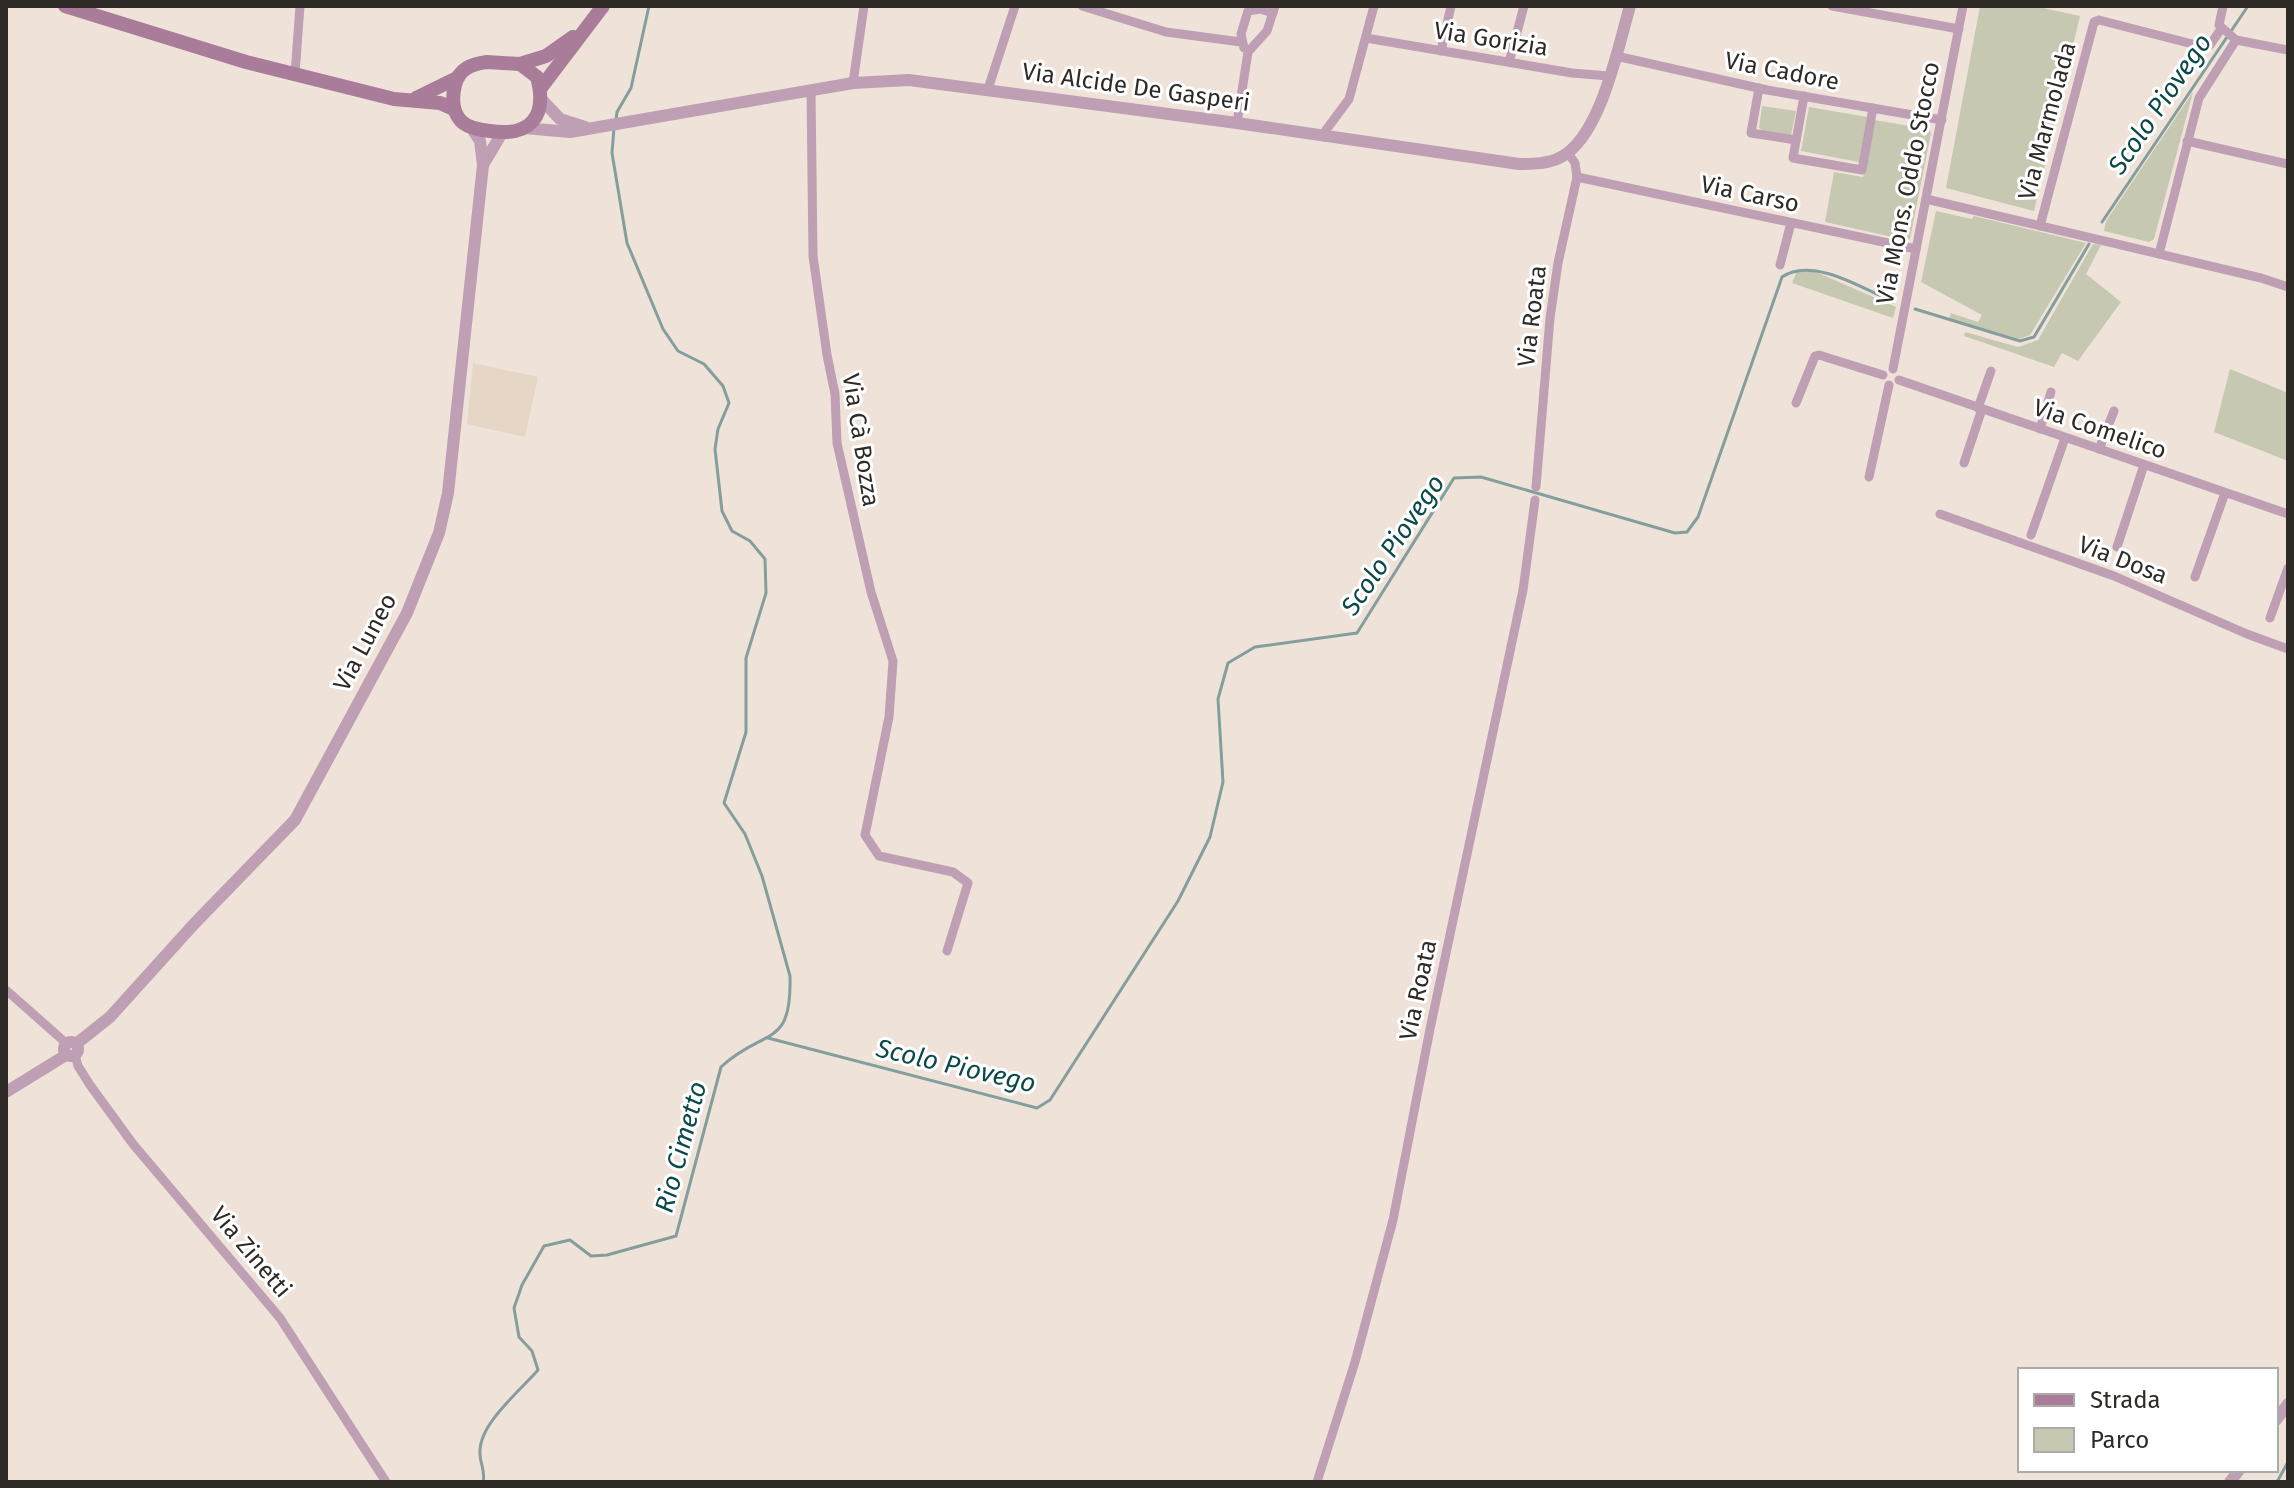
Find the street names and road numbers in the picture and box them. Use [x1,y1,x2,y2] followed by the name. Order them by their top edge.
[1432,16,1550,62] street label: Via Gorizia
[2012,39,2082,203] street label: Via Marmolada
[1723,46,1841,96] street label: Via Cadore
[1020,57,1252,117] street label: Via Alcide De Gasperi
[1871,59,1945,307] street label: Via Mons. Oddo Stocco
[1698,170,1802,218] street label: Via Carso
[1512,264,1552,368] street label: Via Roata
[837,372,885,508] street label: Via Cà Bozza
[2030,393,2170,465] street label: Via Comelico
[2075,530,2171,590] street label: Via Dosa
[328,589,402,695] street label: Via Luneo
[1394,937,1442,1043] street label: Via Roata
[205,1201,297,1303] street label: Via Zinetti

